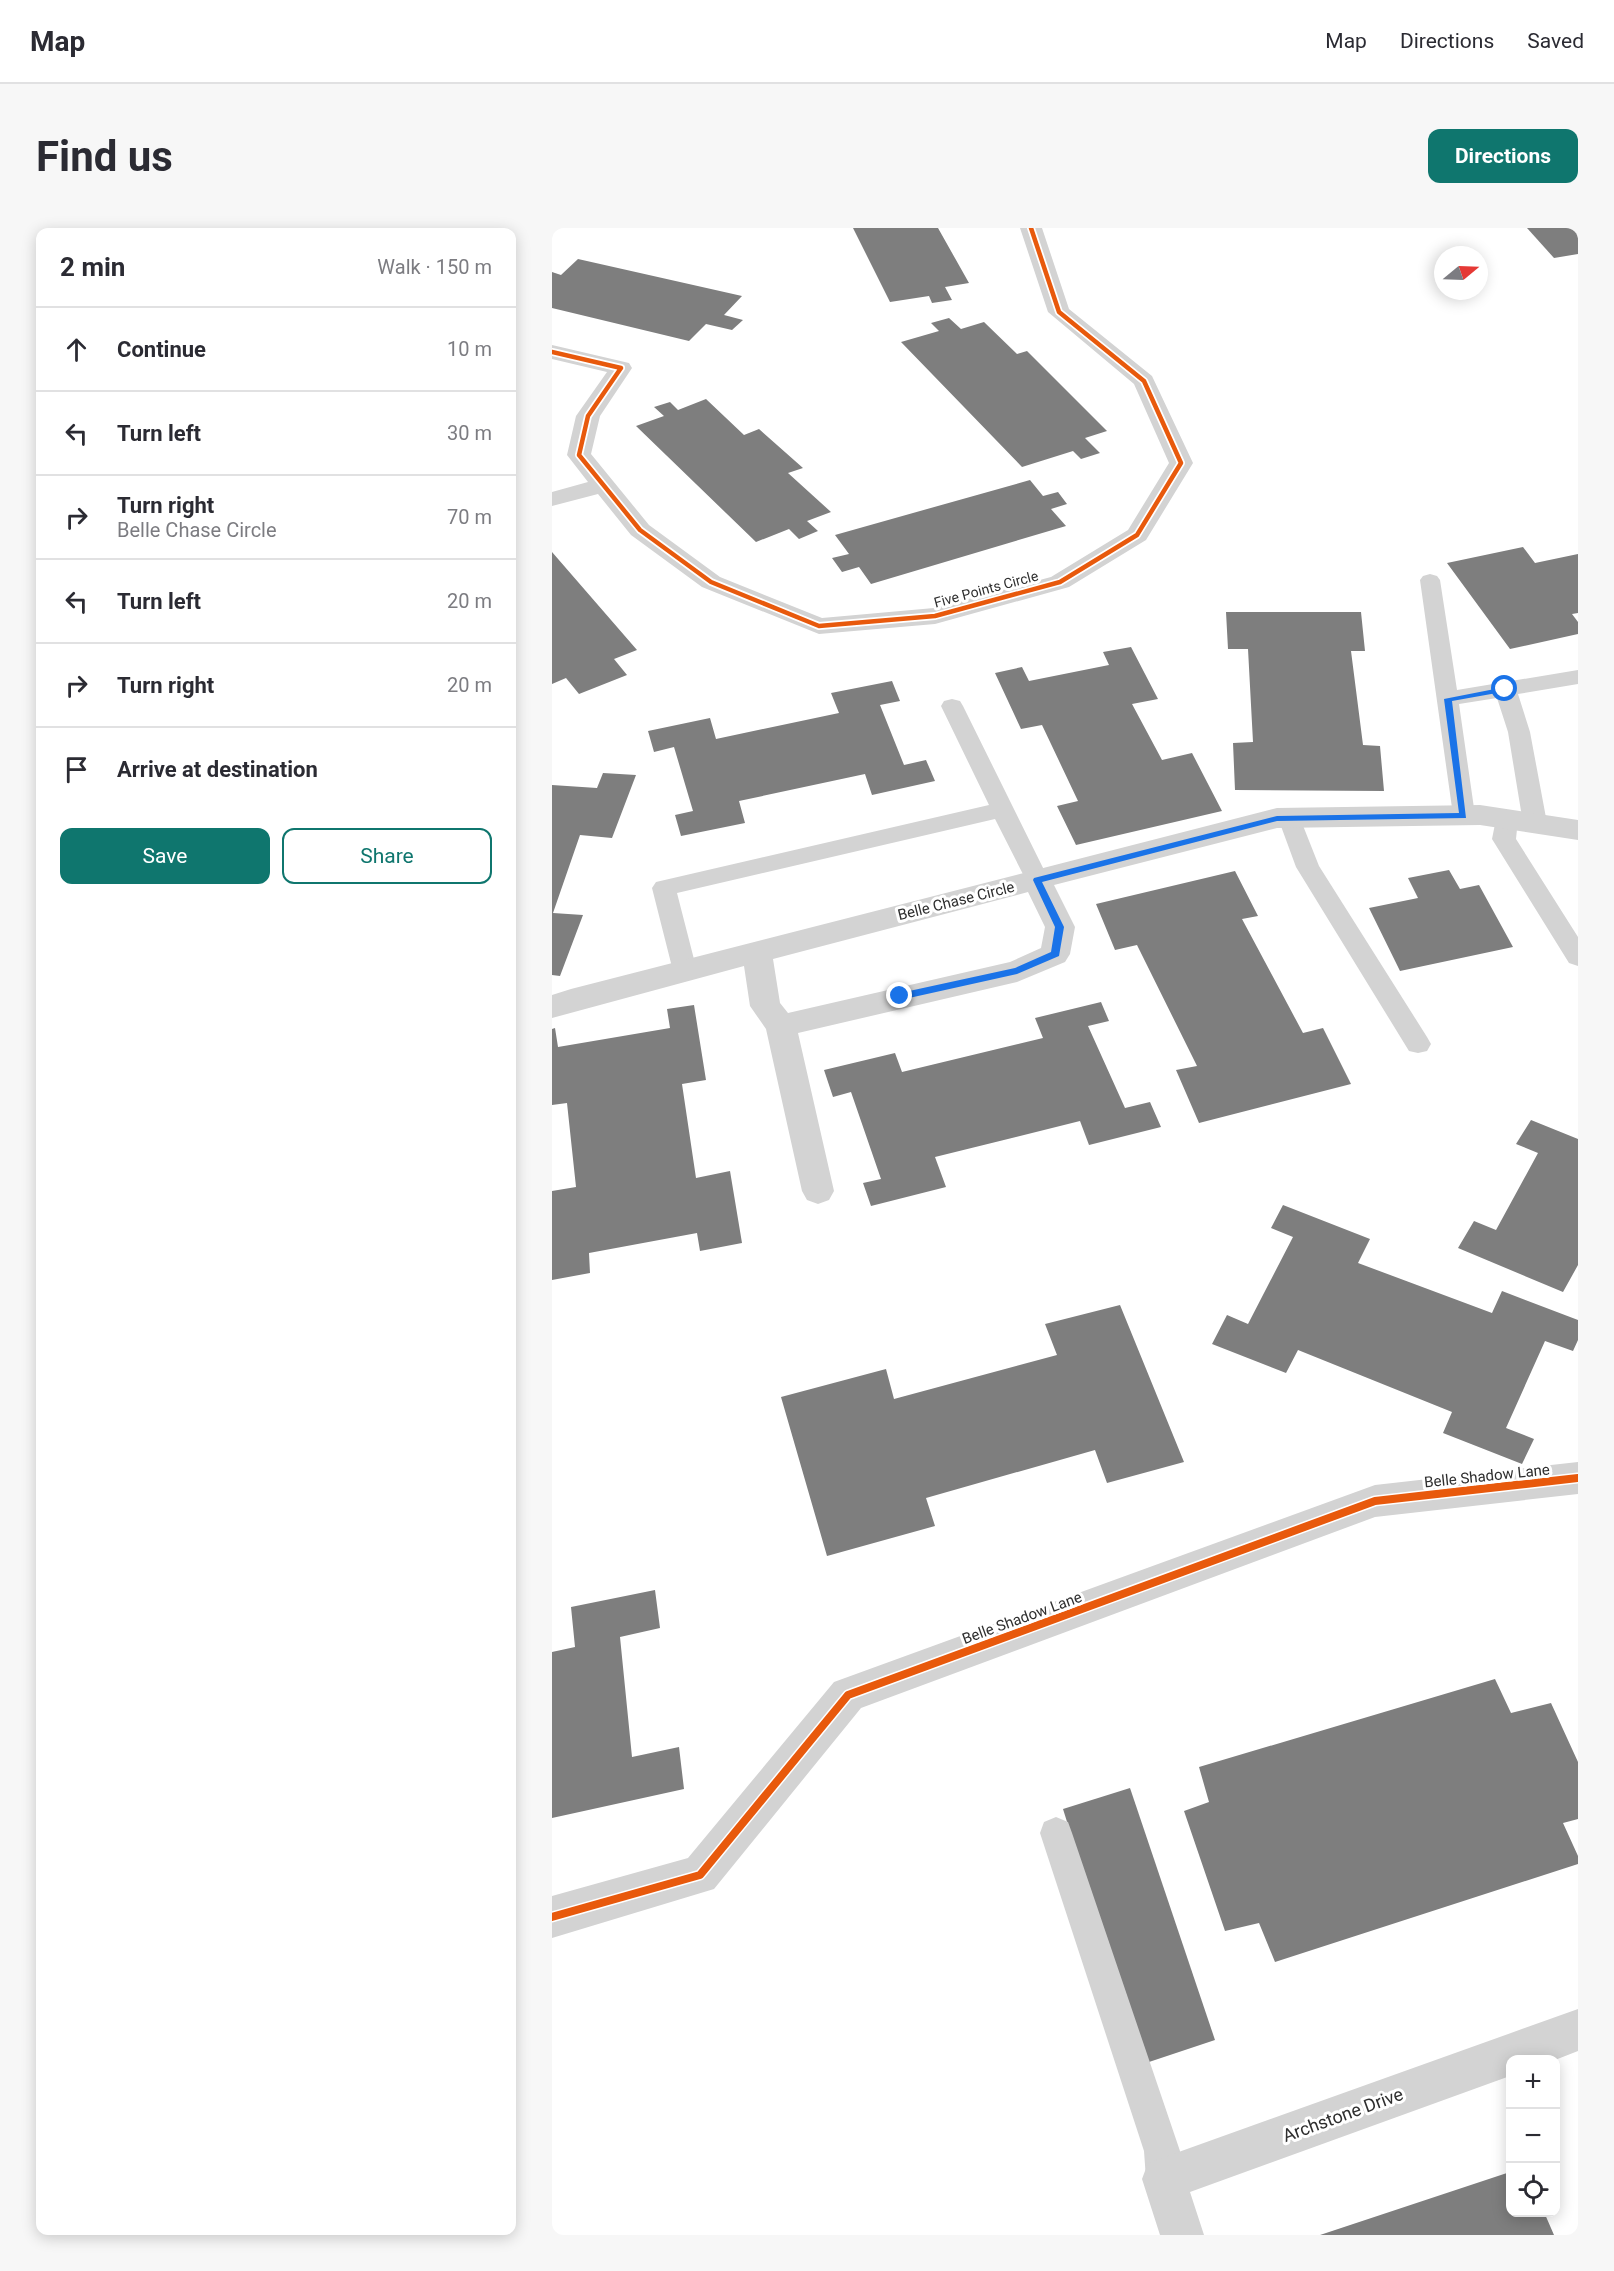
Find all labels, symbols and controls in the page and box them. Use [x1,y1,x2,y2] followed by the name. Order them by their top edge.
[30,25,85,58] text: Map
[1325,29,1367,53] text: Map
[1400,29,1494,53] text: Directions
[1527,29,1584,53] text: Saved
[1428,129,1578,183] button: Directions
[36,132,173,181] text: Find us
[1434,246,1488,300] north arrow
[60,252,125,282] text: 2 min
[377,255,492,279] text: Walk · 150 m
[60,333,93,366] icon: ahead
[117,337,206,362] text: Continue
[447,337,492,361] text: 10 m
[60,417,93,450] icon: left
[117,421,201,446] text: Turn left
[447,421,492,445] text: 30 m
[117,493,214,518] text: Turn right
[60,501,93,534] icon: right
[447,505,492,529] text: 70 m
[117,518,277,542] text: Belle Chase Circle
[932,567,1040,611] street label: Five Points Circle
[60,585,93,618] icon: left
[117,589,201,614] text: Turn left
[447,589,492,613] text: 20 m
[60,669,93,702] icon: right
[117,673,214,698] text: Turn right
[447,673,492,697] text: 20 m
[1491,675,1517,701] route start
[60,753,93,786] icon: arrive
[117,757,318,782] text: Arrive at destination
[60,828,270,884] button: Save
[282,828,492,884] button: Share
[896,878,1016,924] street label: Belle Chase Circle
[886,982,912,1008] route end
[1423,1460,1551,1492] street label: Belle Shadow Lane
[960,1588,1084,1648] street label: Belle Shadow Lane
[1506,2055,1560,2217] map controls
[1506,2055,1560,2109] button: +
[1280,2083,1406,2146] street label: Archstone Drive
[1506,2109,1560,2163] button: −
[1506,2163,1560,2217] button: locate

